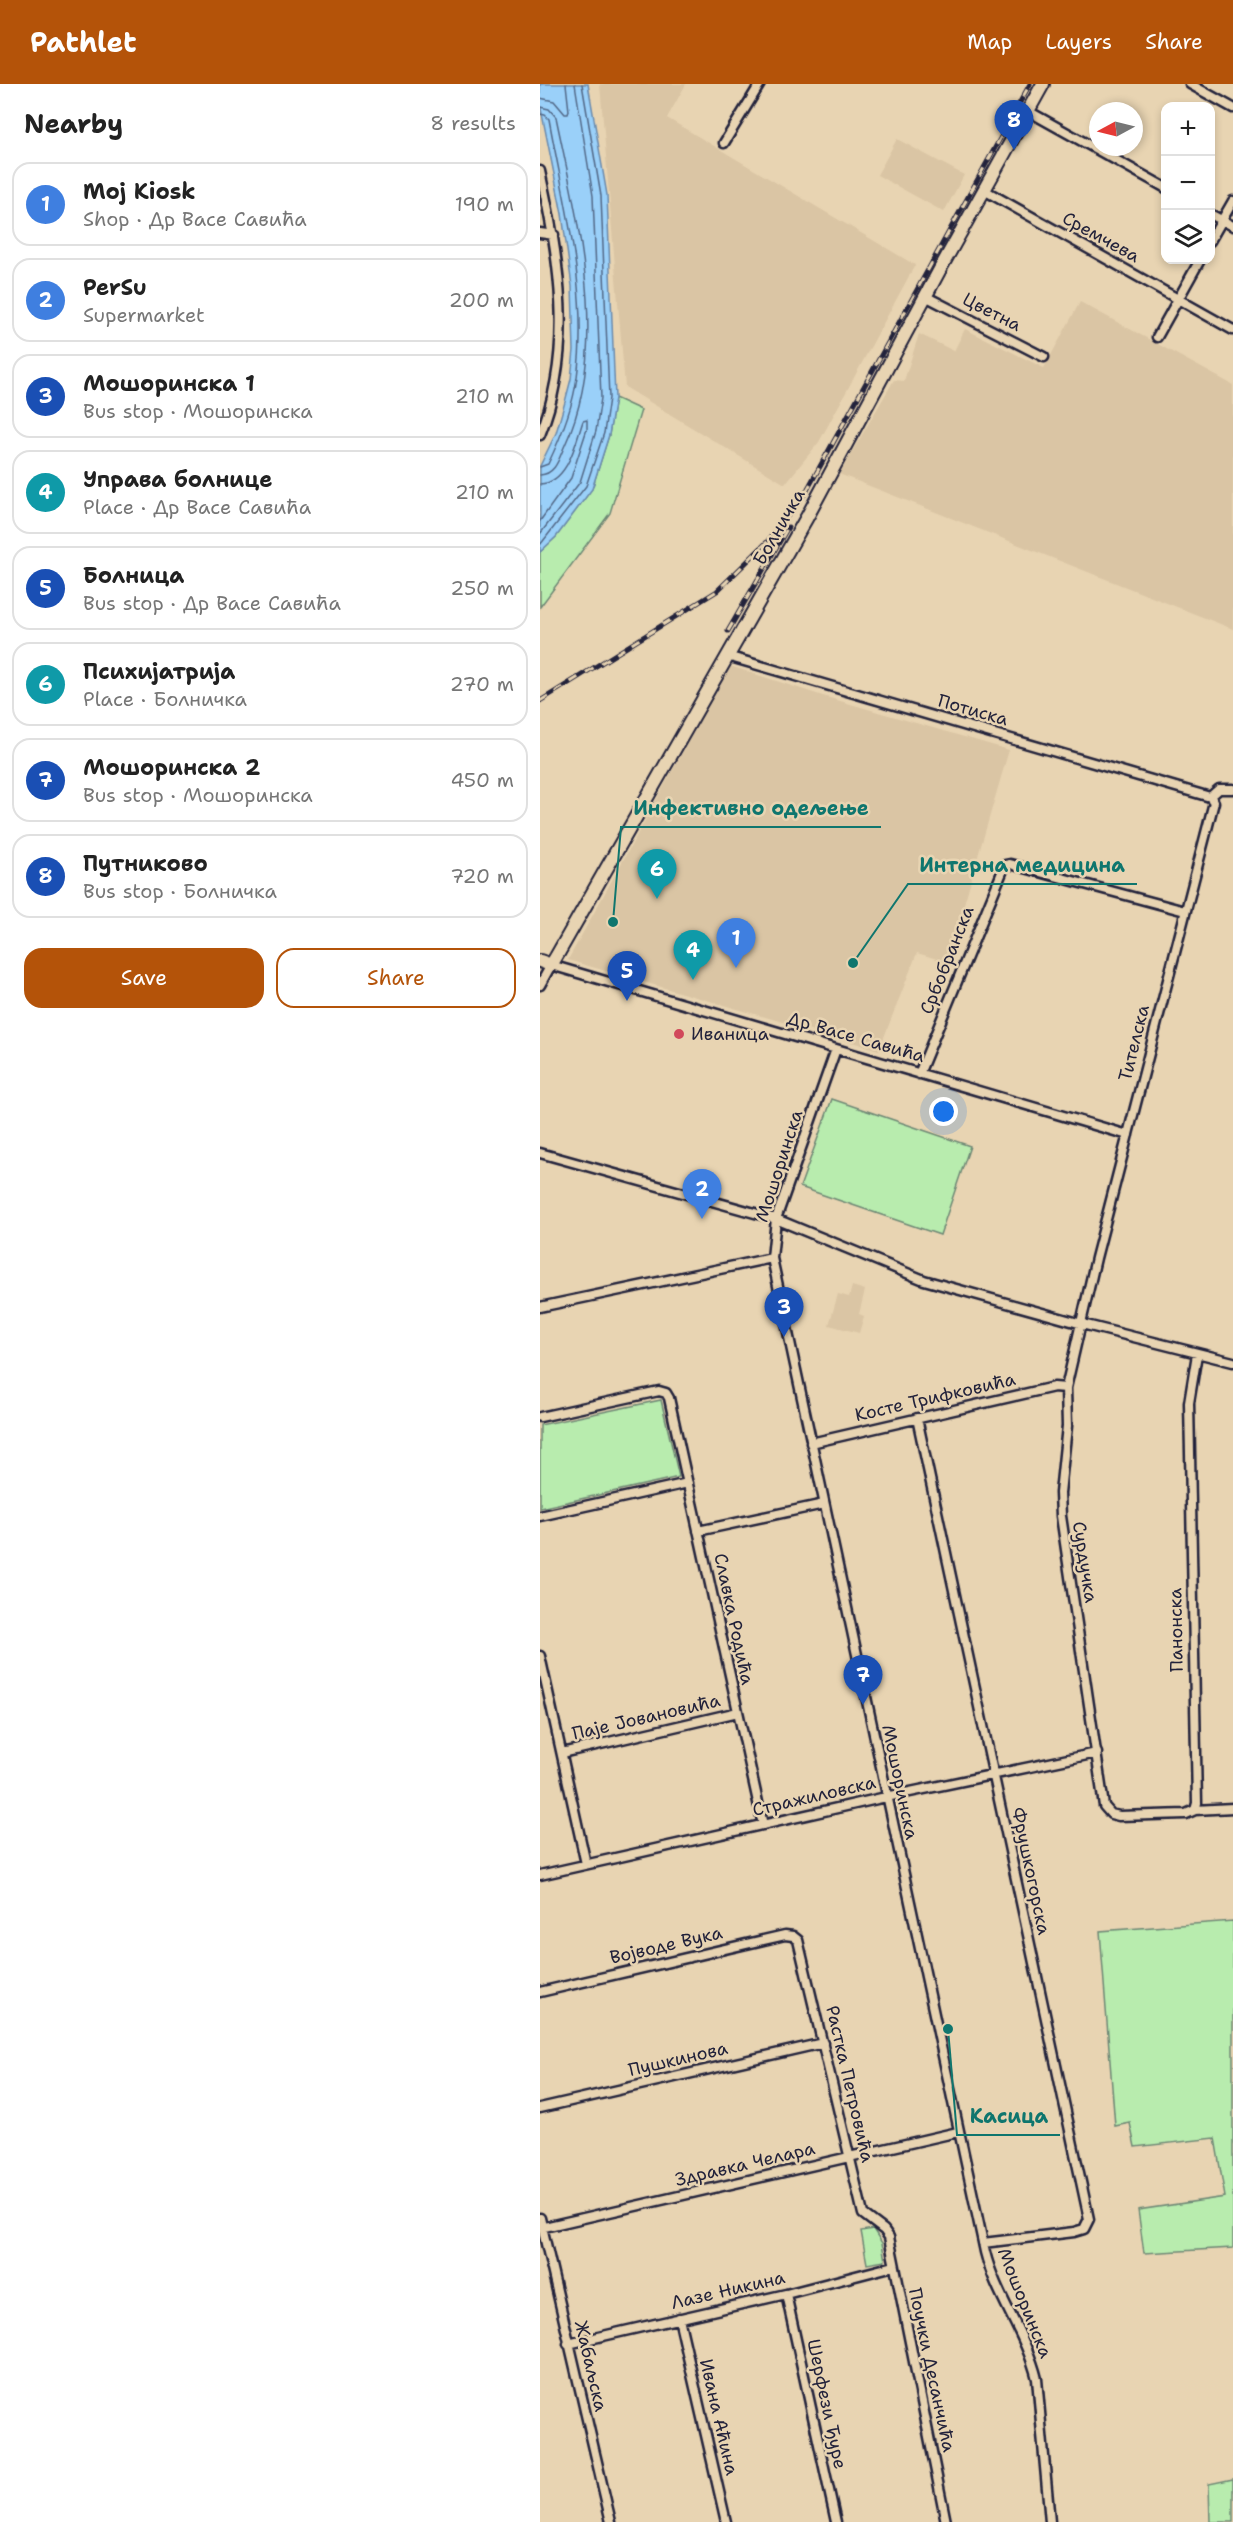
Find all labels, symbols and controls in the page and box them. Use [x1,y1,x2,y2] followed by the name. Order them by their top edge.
[30,23,137,61] text: Pathlet
[967,28,1012,56] text: Map
[1045,28,1112,56] text: Layers
[1145,28,1203,56] text: Share
[994,100,1034,150] pin: 8
[1089,102,1143,156] north arrow
[1161,102,1215,264] map controls
[1161,102,1215,156] button: +
[24,106,123,141] text: Nearby
[430,110,516,136] text: 8 results
[1161,156,1215,210] button: −
[83,177,196,206] text: Moj Kiosk
[41,191,50,217] text: 1
[455,191,514,217] text: 190 m
[83,206,307,232] text: Shop · Др Васе Савића
[1058,206,1144,268] street label: Сремчева
[1161,210,1215,264] button: layers
[83,273,147,302] text: PerSu
[39,287,53,313] text: 2
[449,287,514,313] text: 200 m
[959,287,1025,337] street label: Цветна
[83,302,205,328] text: Supermarket
[83,369,255,398] text: Мошоринска 1
[39,383,53,409] text: 3
[455,383,514,409] text: 210 m
[83,398,313,424] text: Bus stop · Мошоринска
[83,465,272,494] text: Управа болнице
[39,479,53,505] text: 4
[455,479,514,505] text: 210 m
[747,484,811,570] street label: Болничка
[83,494,311,520] text: Place · Др Васе Савића
[83,561,184,590] text: Болница
[39,575,52,601] text: 5
[450,575,514,601] text: 250 m
[83,590,341,616] text: Bus stop · Др Васе Савића
[83,657,235,686] text: Психијатрија
[39,671,53,697] text: 6
[450,671,514,697] text: 270 m
[83,686,247,712] text: Place · Болничка
[935,689,1011,731] street label: Потиска
[83,753,260,782] text: Мошоринска 2
[39,767,53,793] text: 7
[450,767,514,793] text: 450 m
[83,782,313,808] text: Bus stop · Мошоринска
[621,789,881,827] callout: Инфективно одељење
[633,795,869,821] text: Инфективно одељење
[908,846,1137,884] callout: Интерна медицина
[83,849,208,878] text: Путниково
[638,850,676,899] pin: 6
[919,852,1125,878] text: Интерна медицина
[39,863,53,889] text: 8
[450,863,514,889] text: 720 m
[83,878,277,904] text: Bus stop · Болничка
[914,902,980,1018] street label: Србобранска
[716,918,756,968] pin: 1
[674,930,712,980] pin: 4
[24,948,264,1008] button: Save
[276,948,516,1008] button: Share
[608,952,646,1001] pin: 5
[1113,1002,1155,1084] street label: Тителска
[784,1006,928,1068] street label: Др Васе Савића
[691,1022,769,1046] place label: Иваница
[672,1027,686,1041] marker: Иваница
[929,1097,958,1126] your location
[750,1107,808,1225] street label: Мошоринска
[682,1170,722,1219] pin: 2
[764,1288,804,1337] pin: 3
[852,1367,1018,1427] street label: Косте Трифковића
[1067,1520,1103,1604] street label: Сурдучка
[708,1551,760,1687] street label: Славка Родића
[1163,1588,1189,1672] street label: Панонска
[844,1656,882,1705] pin: 7
[570,1688,722,1746] street label: Паје Јовановића
[876,1722,924,1842] street label: Мошоринска
[750,1770,878,1822] street label: Стражиловска
[1006,1805,1056,1937] street label: Фрушкогорска
[607,1920,725,1970] street label: Војводе Вука
[820,2003,880,2165] street label: Растка Петровића
[626,2036,730,2082] street label: Пушкинова
[957,2097,1060,2135] callout: Касица
[970,2103,1049,2129] text: Касица
[673,2136,817,2192] street label: Здравка Челара
[992,2244,1058,2362] street label: Мошоринска
[669,2265,787,2315] street label: Лазе Никина
[903,2286,961,2454] street label: Поучки Десанчића
[569,2318,613,2414] street label: Жабаљска
[801,2337,853,2471] street label: Шерфези Ђуре
[694,2356,744,2478] street label: Ивана Аћина

